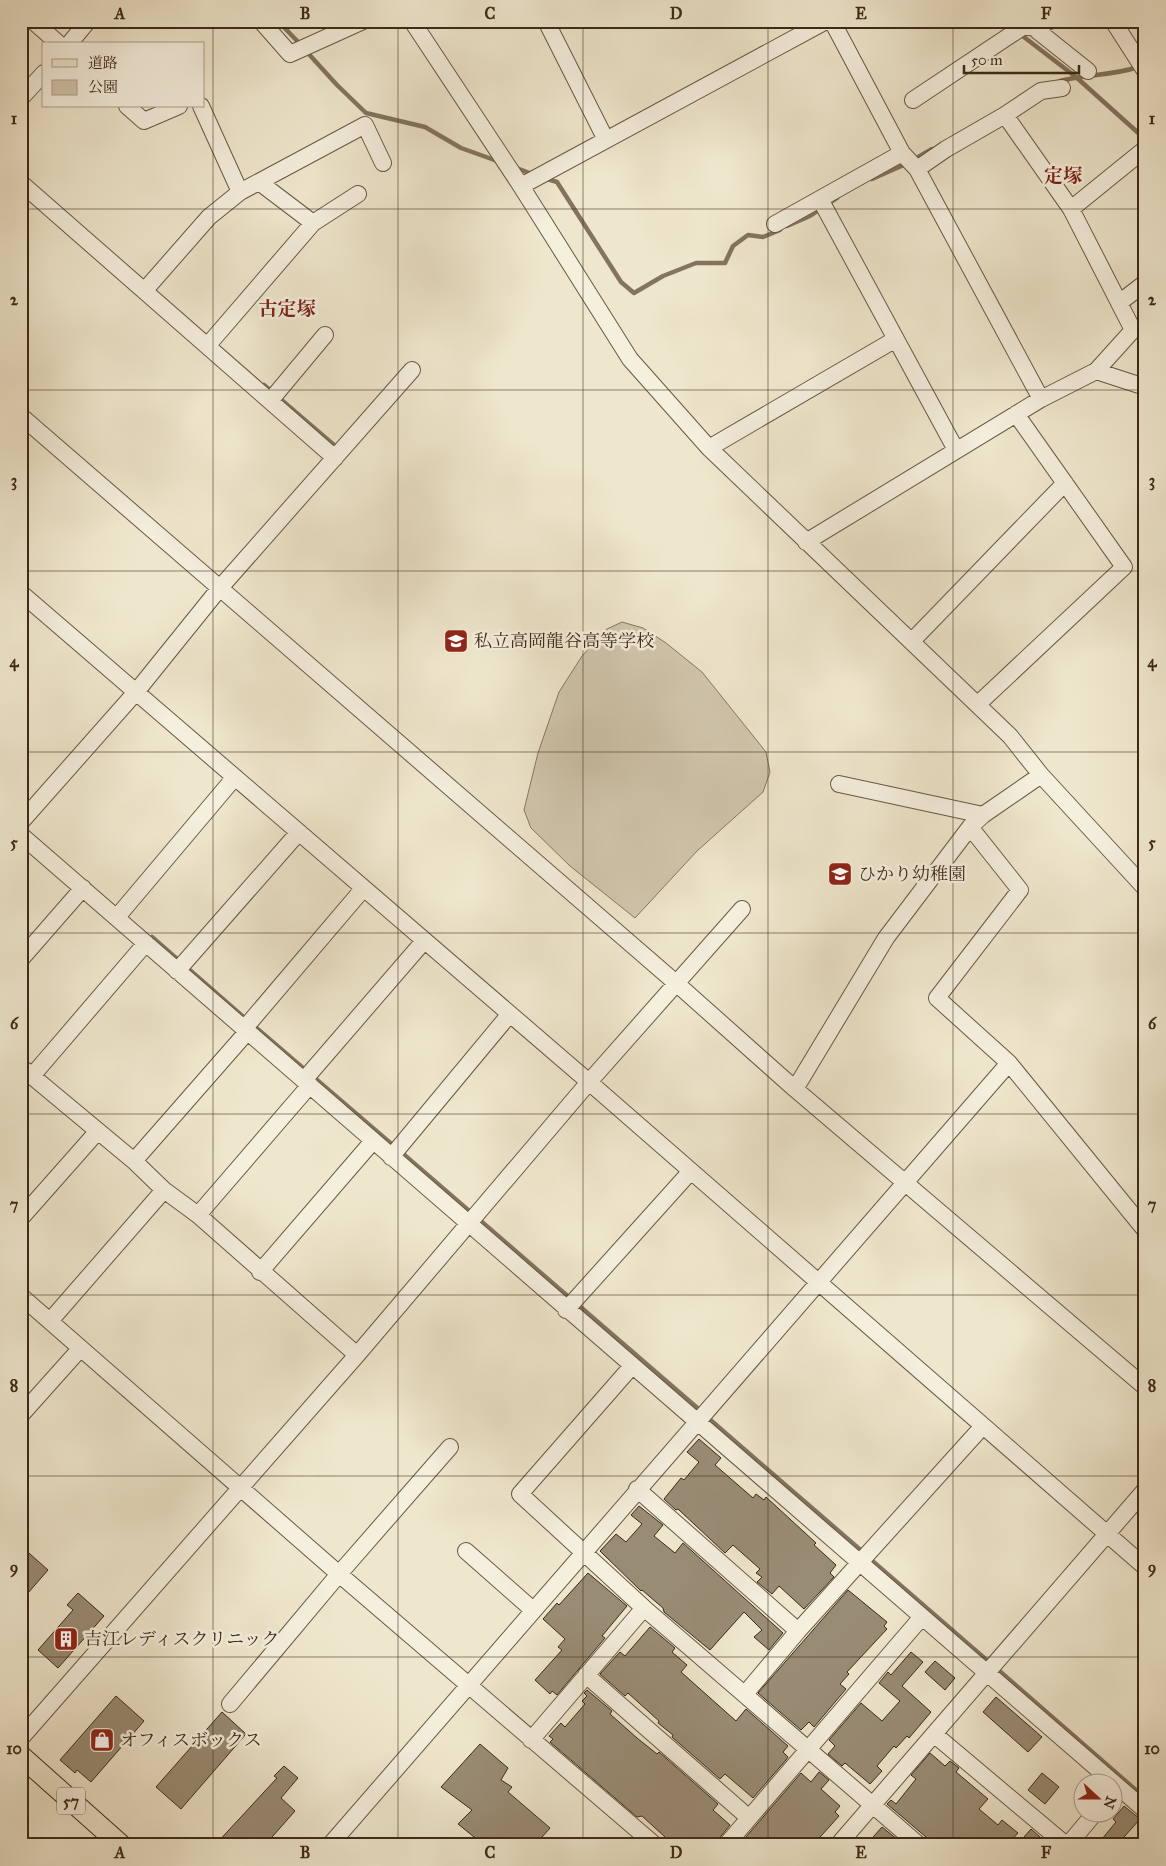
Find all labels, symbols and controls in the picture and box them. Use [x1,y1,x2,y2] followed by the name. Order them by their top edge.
[114,4,126,23] text: A
[300,4,310,23] text: B
[485,4,496,23] text: C
[670,4,683,23] text: D
[855,4,867,23] text: E
[1041,4,1052,23] text: F
[42,42,205,108] legend
[964,42,1078,74] scale bar
[971,51,1003,69] text: 50 m
[88,54,118,72] text: 道路
[88,78,118,96] text: 公園
[11,109,18,128] text: 1
[1149,109,1156,128] text: 1
[1044,164,1082,187] district label: 定塚
[10,290,19,309] text: 2
[1148,290,1157,309] text: 2
[258,297,316,320] district label: 古定塚
[11,471,17,491] text: 3
[1149,471,1155,491] text: 3
[443,628,469,654] school or university icon: 私立高岡龍谷高等学校
[474,630,654,652] place label: 私立高岡龍谷高等学校
[10,652,20,672] text: 4
[1148,652,1158,672] text: 4
[10,833,18,852] text: 5
[1148,833,1156,852] text: 5
[827,861,853,887] school or university icon: ひかり幼稚園
[858,863,966,885] place label: ひかり幼稚園
[10,1014,19,1033] text: 6
[1148,1014,1157,1033] text: 6
[10,1195,19,1214] text: 7
[1148,1195,1157,1214] text: 7
[10,1376,18,1395] text: 8
[1148,1376,1156,1395] text: 8
[10,1558,18,1578] text: 9
[1148,1558,1156,1578] text: 9
[53,1626,79,1652] building icon: 吉江レディスクリニック
[84,1628,279,1650] place label: 吉江レディスクリニック
[89,1727,115,1753] shop icon: オフィスボックス
[120,1729,262,1751] place label: オフィスボックス
[6,1739,22,1758] text: 10
[1144,1739,1160,1758] text: 10
[1074,1774,1124,1824] north arrow
[57,1788,85,1814] road number: 57
[1100,1794,1120,1811] text: N
[114,1843,126,1862] text: A
[300,1843,310,1862] text: B
[485,1843,496,1862] text: C
[670,1843,683,1862] text: D
[855,1843,867,1862] text: E
[1041,1843,1052,1862] text: F

